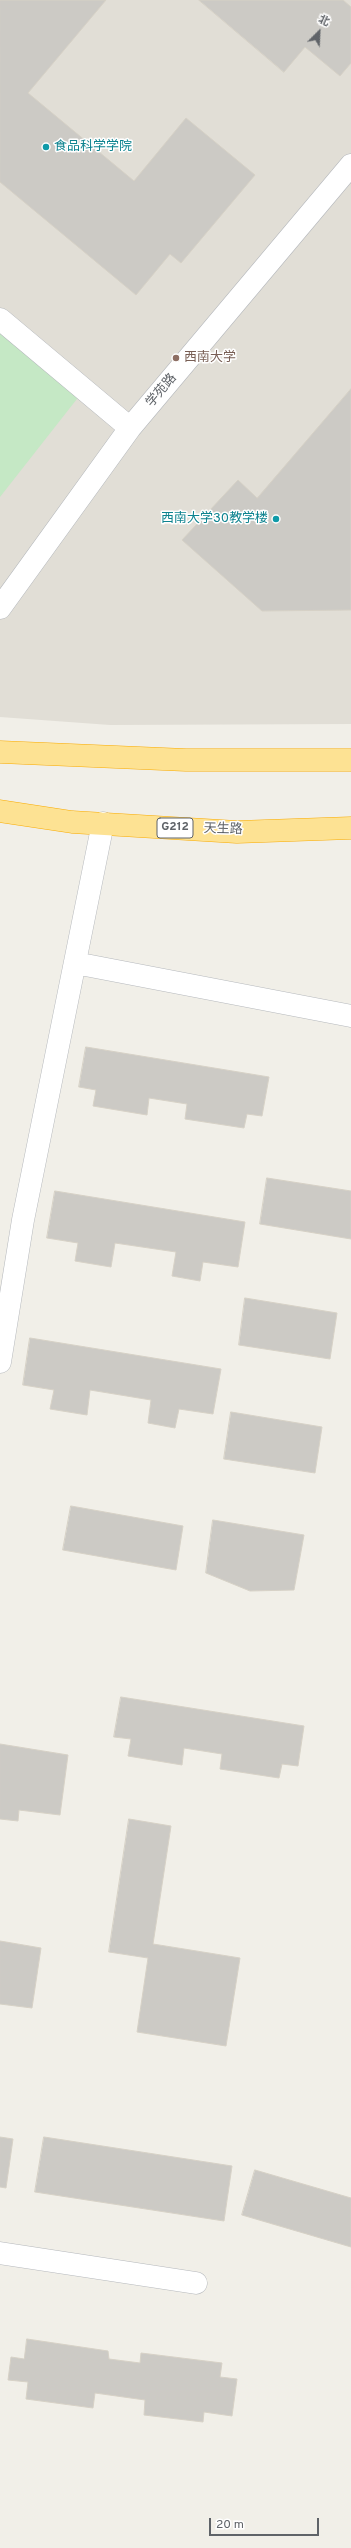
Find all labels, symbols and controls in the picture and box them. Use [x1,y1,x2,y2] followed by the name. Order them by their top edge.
[299,12,339,52] north arrow
[316,12,332,30] text: 北
[54,139,132,155] place label: 食品科学学院
[41,142,51,152] marker: 食品科学学院
[184,350,236,366] place label: 西南大学
[171,353,181,363] marker: 西南大学
[143,371,181,411] street label: 学苑路
[161,511,268,527] place label: 西南大学30教学楼
[271,514,281,524] marker: 西南大学30教学楼
[157,818,193,838] road number: G212
[203,822,243,838] street label: 天生路
[211,2510,321,2536] scale bar
[216,2517,244,2533] text: 20 m

